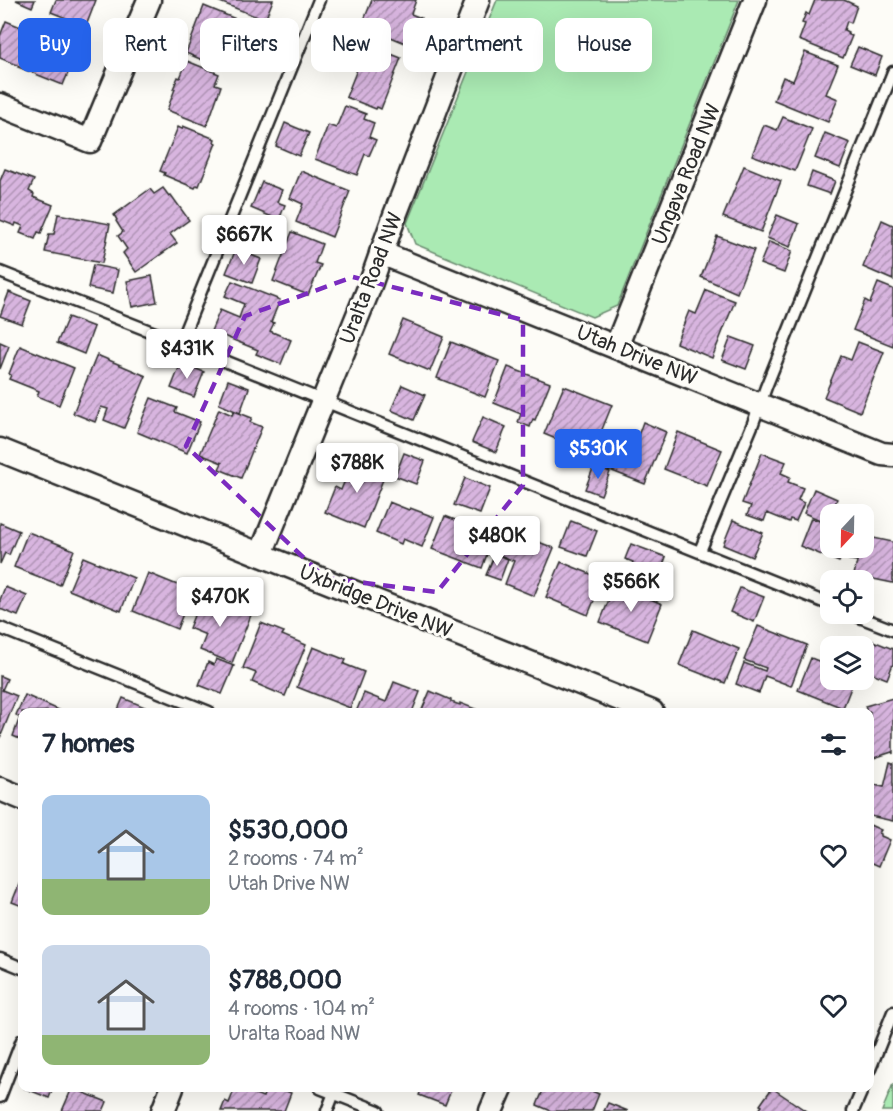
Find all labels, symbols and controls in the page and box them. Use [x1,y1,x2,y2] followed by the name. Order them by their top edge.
[18,18,91,72] chip: Buy
[103,18,188,72] chip: Rent
[200,18,299,72] chip: Filters
[311,18,391,72] chip: New
[403,18,543,72] chip: Apartment
[555,18,652,72] chip: House
[646,100,727,249] street label: Ungava Road NW
[334,208,409,348] street label: Uralta Road NW
[202,215,286,266] pin: $667K
[216,222,272,247] text: $667K
[572,319,701,392] street label: Utah Drive NW
[145,329,229,380] pin: $431K
[160,336,214,361] text: $431K
[556,429,640,480] pin: $530K
[569,436,627,461] text: $530K
[315,443,399,494] pin: $788K
[330,450,384,475] text: $788K
[820,504,874,558] north arrow
[820,504,874,690] map controls
[455,516,539,567] pin: $480K
[468,523,526,548] text: $480K
[295,558,456,645] street label: Uxbridge Drive NW
[589,562,673,613] pin: $566K
[602,569,660,594] text: $566K
[820,570,874,624] button: locate
[178,577,262,628] pin: $470K
[191,584,249,609] text: $470K
[820,636,874,690] button: layers
[42,728,134,760] text: 7 homes
[817,728,850,761] icon: filters
[228,814,348,846] text: $530,000
[90,819,162,891] icon: home
[817,839,850,872] icon: heart
[228,846,364,871] text: 2 rooms · 74 m²
[228,871,350,896] text: Utah Drive NW
[228,964,342,996] text: $788,000
[90,969,162,1041] icon: home
[817,989,850,1022] icon: heart
[228,996,375,1021] text: 4 rooms · 104 m²
[228,1021,361,1046] text: Uralta Road NW

